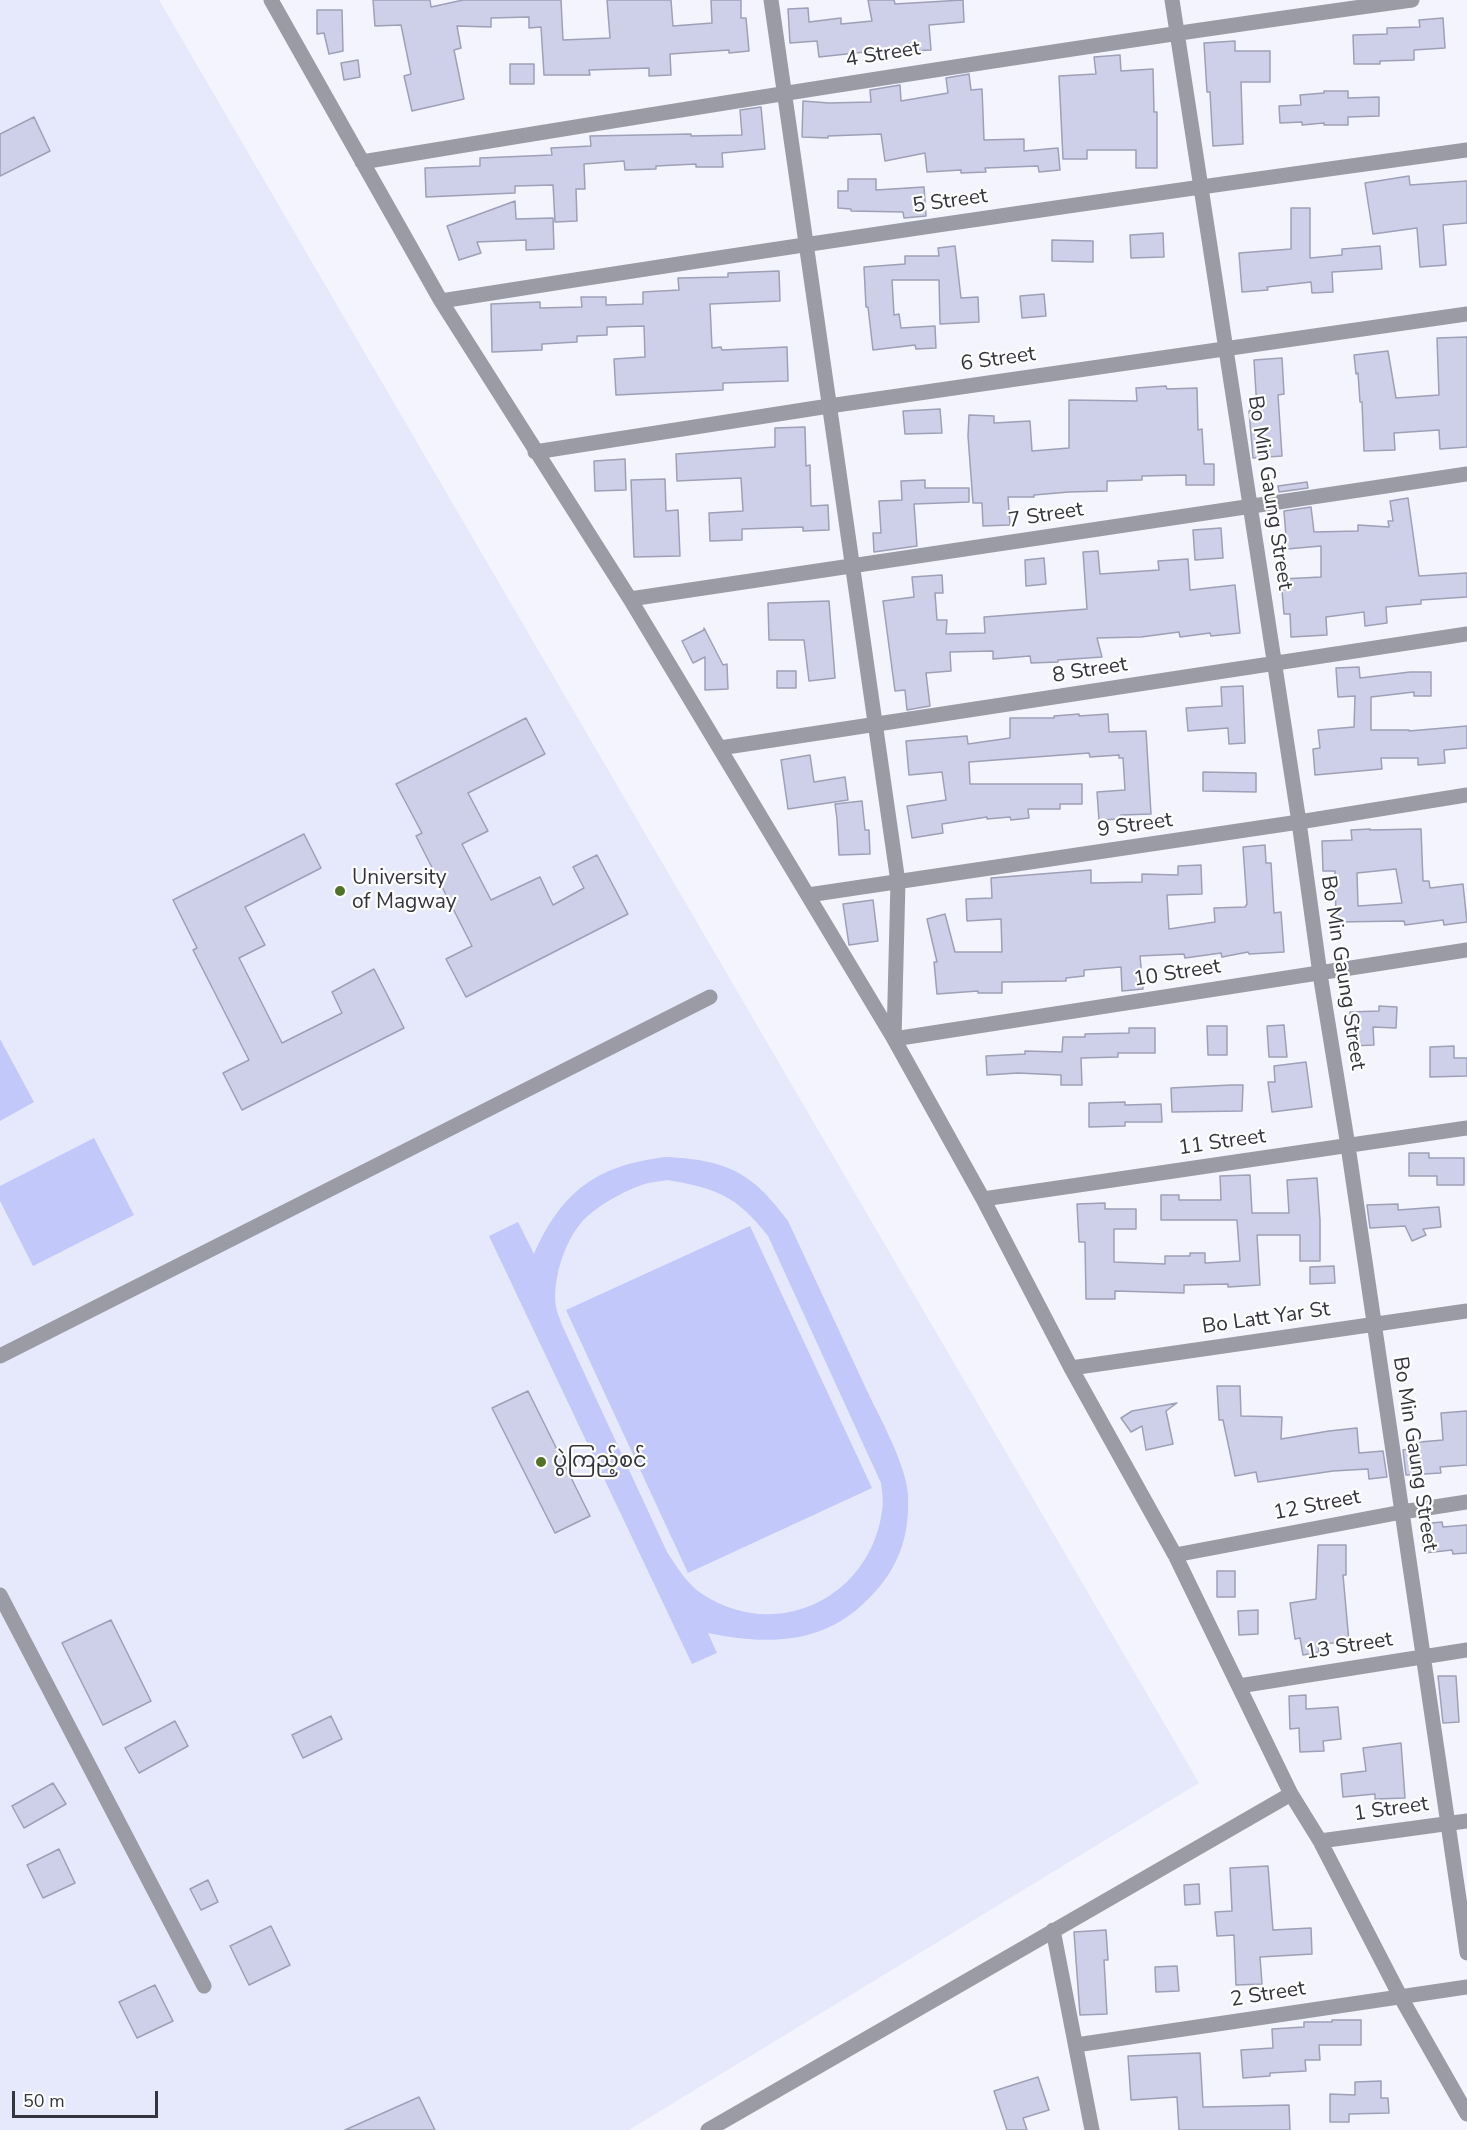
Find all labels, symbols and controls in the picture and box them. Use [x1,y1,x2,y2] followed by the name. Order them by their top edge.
[844,37,922,73] street label: 4 Street
[911,184,989,220] street label: 5 Street
[959,342,1037,378] street label: 6 Street
[1241,394,1297,592] street label: Bo Min Gaung Street
[1007,498,1085,534] street label: 7 Street
[1051,653,1129,689] street label: 8 Street
[1096,808,1174,844] street label: 9 Street
[352,866,457,916] place label: University of Magway
[1314,874,1370,1072] street label: Bo Min Gaung Street
[333,884,347,898] marker: University of Magway
[1132,955,1222,993] street label: 10 Street
[1177,1124,1267,1162] street label: 11 Street
[1200,1298,1332,1340] street label: Bo Latt Yar St
[1386,1355,1442,1553] street label: Bo Min Gaung Street
[553,1449,647,1475] place label: ပွဲကြည့်စင်
[534,1455,548,1469] marker: ပွဲကြည့်စင်
[1271,1485,1363,1527] street label: 12 Street
[1304,1628,1394,1666] street label: 13 Street
[1352,1792,1430,1828] street label: 1 Street
[1229,1977,1307,2013] street label: 2 Street
[15,2079,160,2117] scale bar
[23,2089,65,2113] text: 50 m

